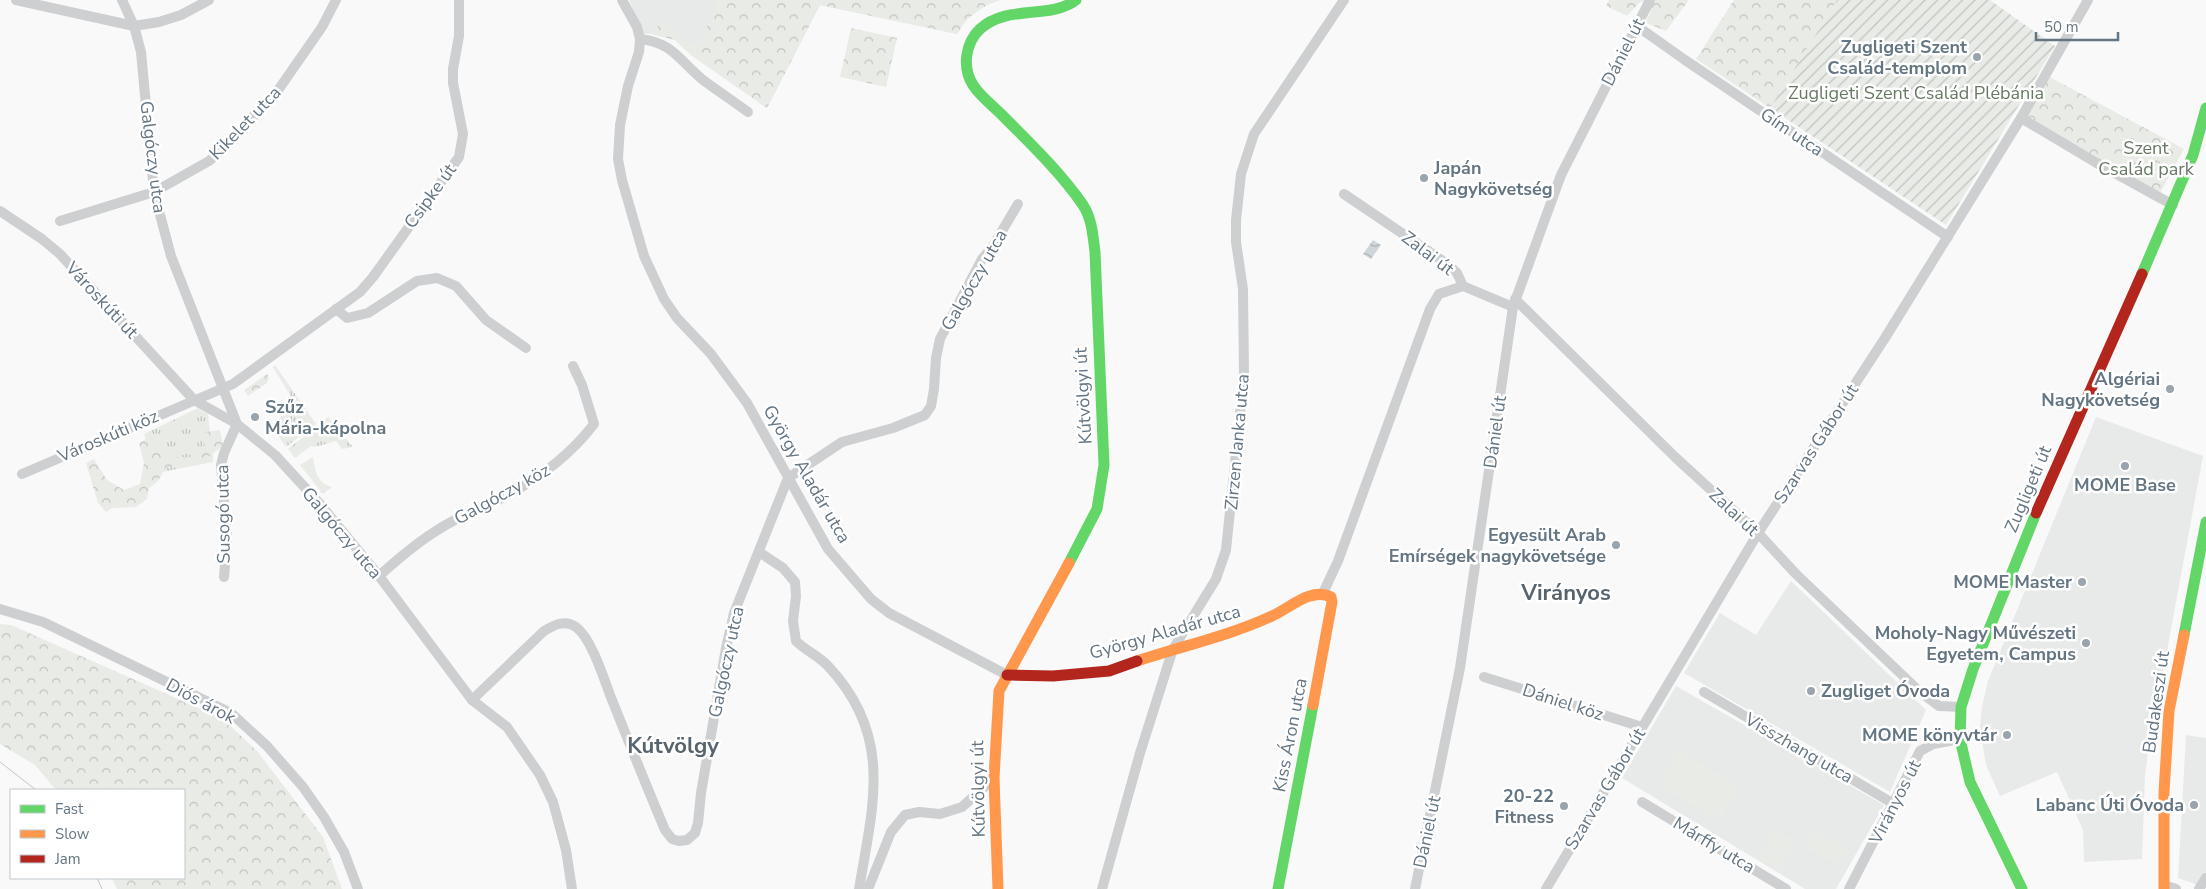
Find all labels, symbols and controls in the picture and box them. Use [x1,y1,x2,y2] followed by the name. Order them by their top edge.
[2036,10,2118,42] scale bar
[1596,13,1651,90] street label: Dániel út
[2044,17,2079,37] text: 50 m
[1827,35,1967,80] place label: Zugligeti Szent Család-templom
[1971,51,1983,63] marker: Zugligeti Szent Család-templom
[204,81,286,165] street label: Kikelet utca
[1788,81,2044,105] park label: Zugligeti Szent Család Plébánia
[134,99,172,215] street label: Galgóczy utca
[1756,102,1828,162] street label: Gím utca
[2098,136,2195,181] park label: Szent Család park
[1433,156,1553,201] place label: Japán Nagykövetség
[398,158,462,233] street label: Csipke út
[1418,172,1430,184] marker: Japán Nagykövetség
[935,225,1013,335] street label: Galgóczy utca
[1397,225,1460,281] street label: Zalai út
[60,256,144,344] street label: Városkúti út
[1068,346,1098,445] street label: Kútvölgyi út
[2041,367,2160,412] place label: Algériai Nagykövetség
[1219,373,1255,511] street label: Zirzen Janka utca
[1768,379,1864,509] street label: Szarvas Gábor út
[2164,383,2176,395] marker: Algériai Nagykövetség
[1478,393,1512,470] street label: Dániel út
[265,395,386,440] place label: Szűz Mária-kápolna
[758,400,856,548] street label: György Aladár utca
[53,404,162,468] street label: Városkúti köz
[249,411,261,423] marker: Szűz Mária-kápolna
[1999,441,2057,536] street label: Zugligeti út
[450,458,554,530] street label: Galgóczy köz
[2119,460,2131,472] marker: MOME Base
[210,464,236,564] street label: Susogó utca
[2074,473,2176,497] place label: MOME Base
[297,482,387,584] street label: Galgóczy utca
[1704,483,1765,542] street label: Zalai út
[1389,523,1606,568] place label: Egyesült Arab Emírségek nagykövetsége
[1610,539,1622,551] marker: Egyesült Arab Emírségek nagykövetsége
[1953,570,2072,594] place label: MOME Master
[2076,576,2088,588] marker: MOME Master
[1520,578,1611,608] district label: Virányos
[1087,599,1243,665] street label: György Aladár utca
[703,604,749,720] street label: Galgóczy utca
[1875,621,2076,666] place label: Moholy-Nagy Művészeti Egyetem, Campus
[2080,637,2092,649] marker: Moholy-Nagy Művészeti Egyetem, Campus
[2137,649,2175,755] street label: Budakeszi út
[162,673,241,730] street label: Diós árok
[1267,676,1313,794] street label: Kiss Áron utca
[1519,678,1607,726] street label: Dániel köz
[1821,679,1950,703] place label: Zugliget Óvoda
[1805,685,1817,697] marker: Zugliget Óvoda
[1740,707,1858,789] street label: Visszhang utca
[1559,723,1651,854] street label: Szarvas Gábor út
[1862,723,1997,747] place label: MOME könyvtár
[2001,729,2013,741] marker: MOME könyvtár
[627,731,719,761] district label: Kútvölgy
[965,740,991,838] street label: Kútvölgyi út
[1863,755,1927,849] street label: Virányos út
[1495,784,1554,829] place label: 20-22 Fitness
[10,789,185,879] legend
[1408,793,1446,870] street label: Dániel út
[2035,793,2184,817] place label: Labanc Úti Óvoda
[55,799,84,819] text: Fast
[2188,799,2200,811] marker: Labanc Úti Óvoda
[1558,800,1570,812] marker: 20-22 Fitness
[1669,811,1759,879] street label: Márffy utca
[55,824,90,844] text: Slow
[54,849,81,869] text: Jam

